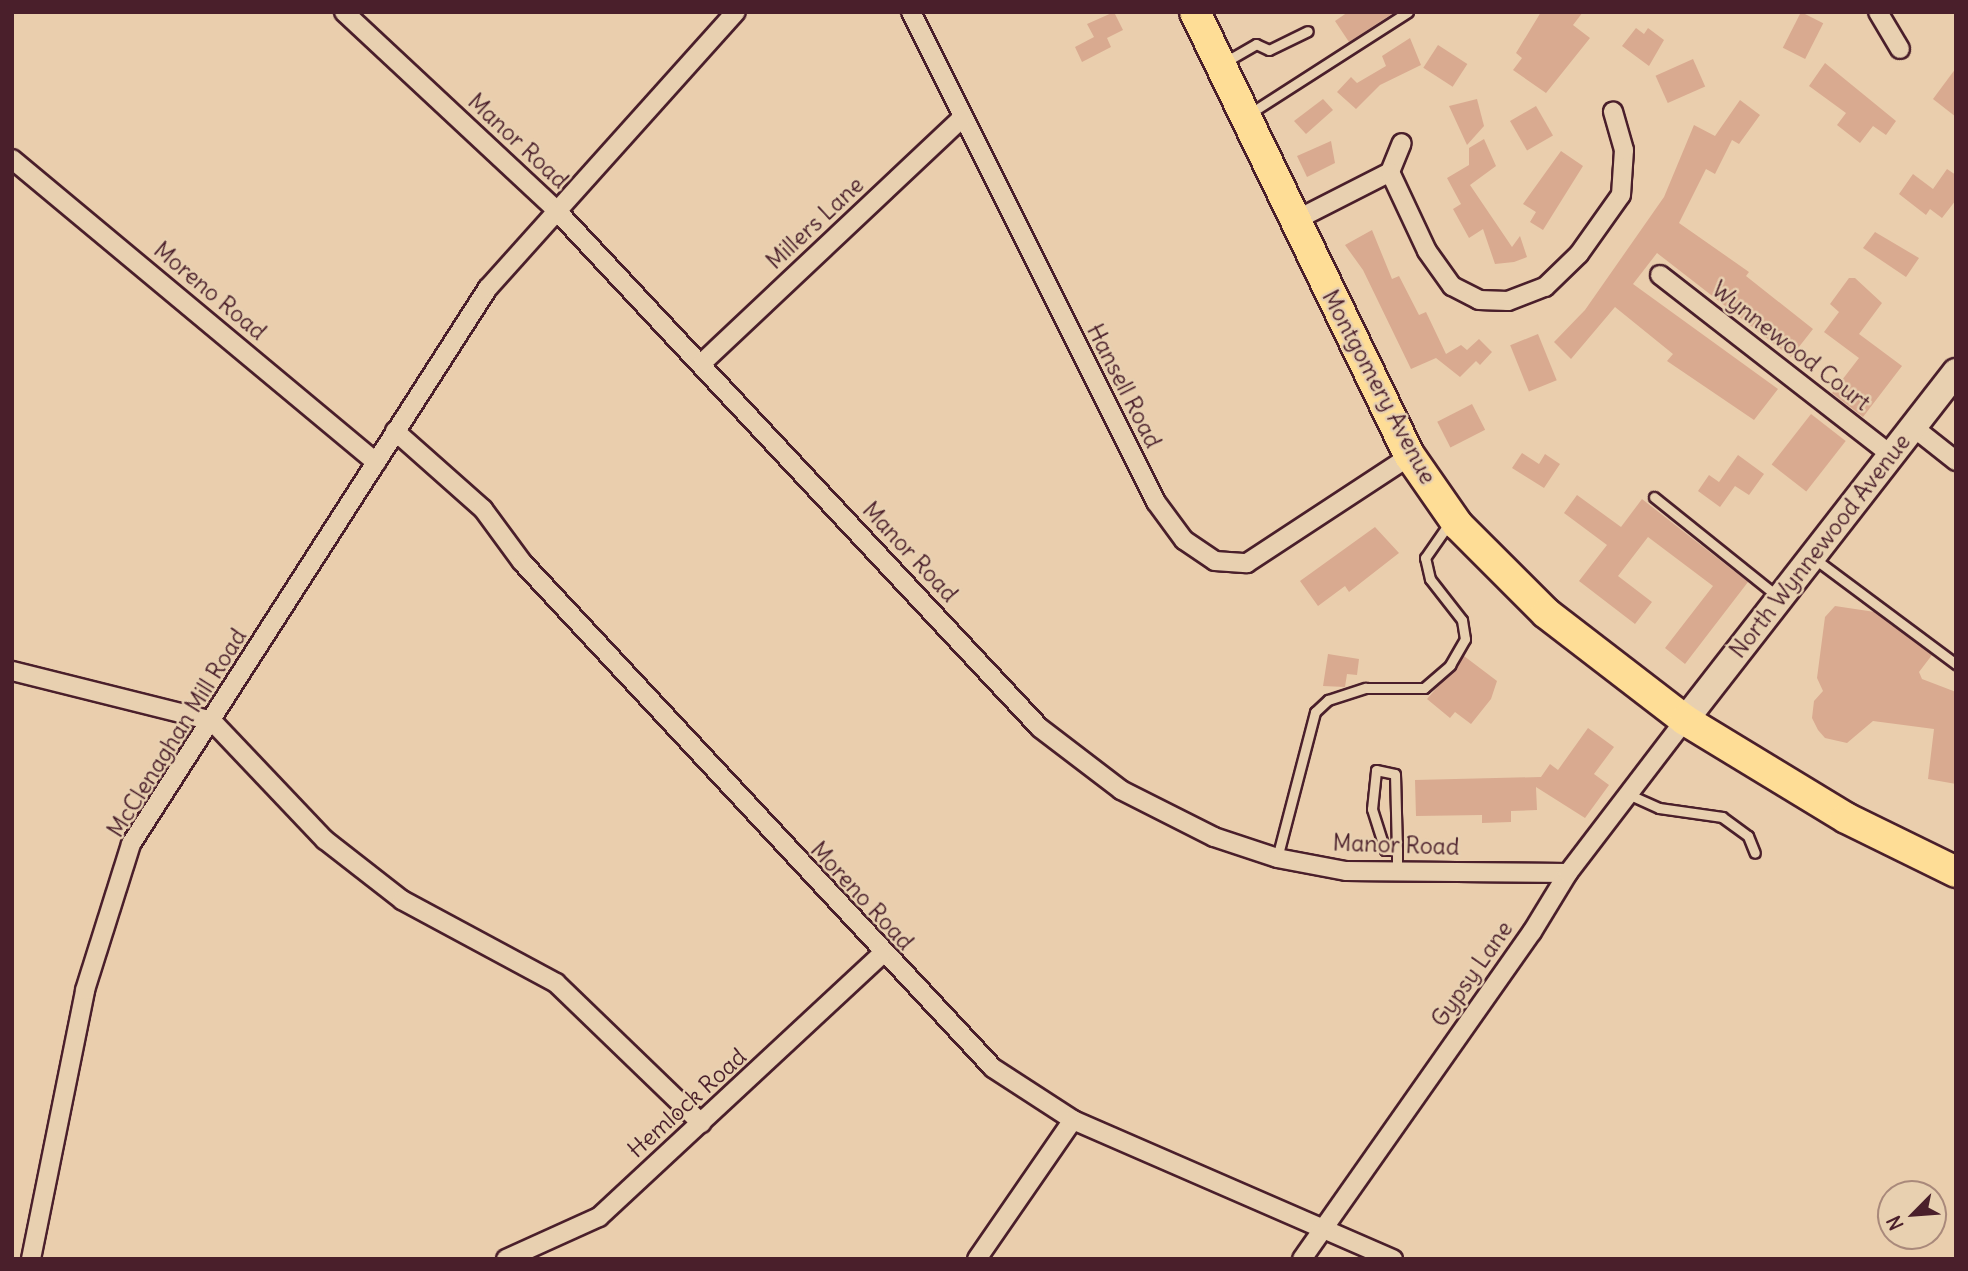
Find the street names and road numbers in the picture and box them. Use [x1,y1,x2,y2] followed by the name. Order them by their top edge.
[462,88,574,194] street label: Manor Road
[761,171,869,275] street label: Millers Lane
[148,236,272,346] street label: Moreno Road
[1706,275,1876,417] street label: Wynnewood Court
[1316,285,1442,489] street label: Montgomery Avenue
[1081,319,1167,453] street label: Hansell Road
[1724,428,1916,664] street label: North Wynnewood Avenue
[857,496,963,608] street label: Manor Road
[102,624,252,842] street label: McClenaghan Mill Road
[1332,829,1460,861] street label: Manor Road
[805,836,919,956] street label: Moreno Road
[1425,916,1519,1032] street label: Gypsy Lane
[622,1043,752,1163] street label: Hemlock Road

